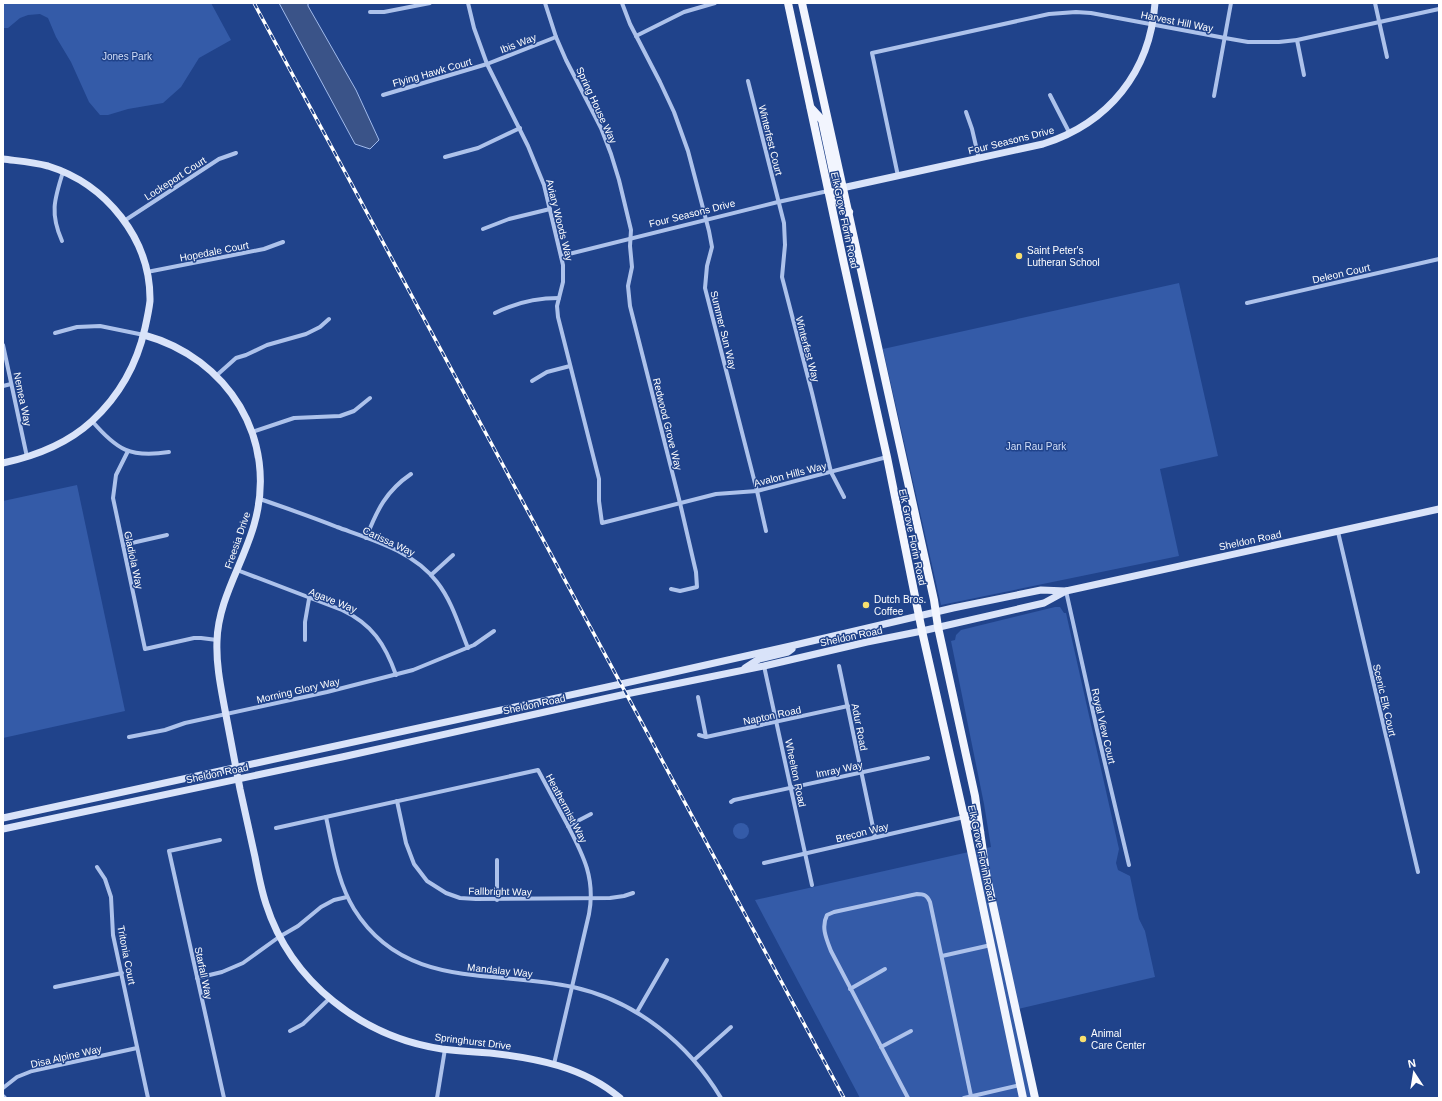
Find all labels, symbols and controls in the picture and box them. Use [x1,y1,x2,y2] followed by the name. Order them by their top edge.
[1140,9,1214,34] street label: Harvest Hill Way
[498,32,538,55] street label: Ibis Way
[102,51,153,62] park label: Jones Park
[391,56,473,89] street label: Flying Hawk Court
[574,65,619,145] street label: Spring House Way
[756,104,785,177] street label: Winterfest Court
[967,124,1056,157] street label: Four Seasons Drive
[142,154,208,202] street label: Lockeport Court
[829,171,860,269] street label: Elk Grove Florin Road
[544,178,575,262] street label: Aviary Woods Way
[648,197,737,230] street label: Four Seasons Drive
[179,239,250,264] street label: Hopedale Court
[1027,245,1100,268] place label: Saint Peter's Lutheran School
[1014,251,1024,261] marker: Saint Peter's Lutheran School
[1311,261,1371,285] street label: Deleon Court
[708,290,739,371] street label: Summer Sun Way
[793,315,822,383] street label: Winterfest Way
[11,371,34,427] street label: Nemea Way
[651,377,684,471] street label: Redwood Grove Way
[1006,441,1067,452] park label: Jan Rau Park
[753,460,828,489] street label: Avalon Hills Way
[897,488,928,586] street label: Elk Grove Florin Road
[223,510,252,570] street label: Freesia Drive
[361,525,417,558] street label: Carissa Way
[1218,529,1282,552] street label: Sheldon Road
[122,530,145,590] street label: Gladiola Way
[307,586,358,615] street label: Agave Way
[874,594,926,617] place label: Dutch Bros. Coffee
[861,600,871,610] marker: Dutch Bros. Coffee
[819,625,883,648] street label: Sheldon Road
[1371,663,1398,738] street label: Scenic Elk Court
[255,676,341,705] street label: Morning Glory Way
[1089,687,1118,765] street label: Royal View Court
[502,693,566,716] street label: Sheldon Road
[850,703,869,752] street label: Adur Road
[742,704,802,727] street label: Napton Road
[783,738,808,808] street label: Wheelton Road
[815,759,863,780] street label: Imray Way
[185,762,249,785] street label: Sheldon Road
[544,772,589,845] street label: Heathermist Way
[966,804,997,902] street label: Elk Grove Florin Road
[835,821,890,844] street label: Brecon Way
[468,885,532,898] street label: Fallbright Way
[115,924,138,986] street label: Tritonia Court
[193,946,214,1000] street label: Starfall Way
[467,962,533,979] street label: Mandalay Way
[1091,1028,1146,1051] place label: Animal Care Center
[434,1031,512,1052] street label: Springhurst Drive
[1078,1034,1088,1044] marker: Animal Care Center
[30,1043,103,1070] street label: Disa Alpine Way
[1394,1053,1434,1093] north arrow
[1407,1057,1417,1070] text: N

